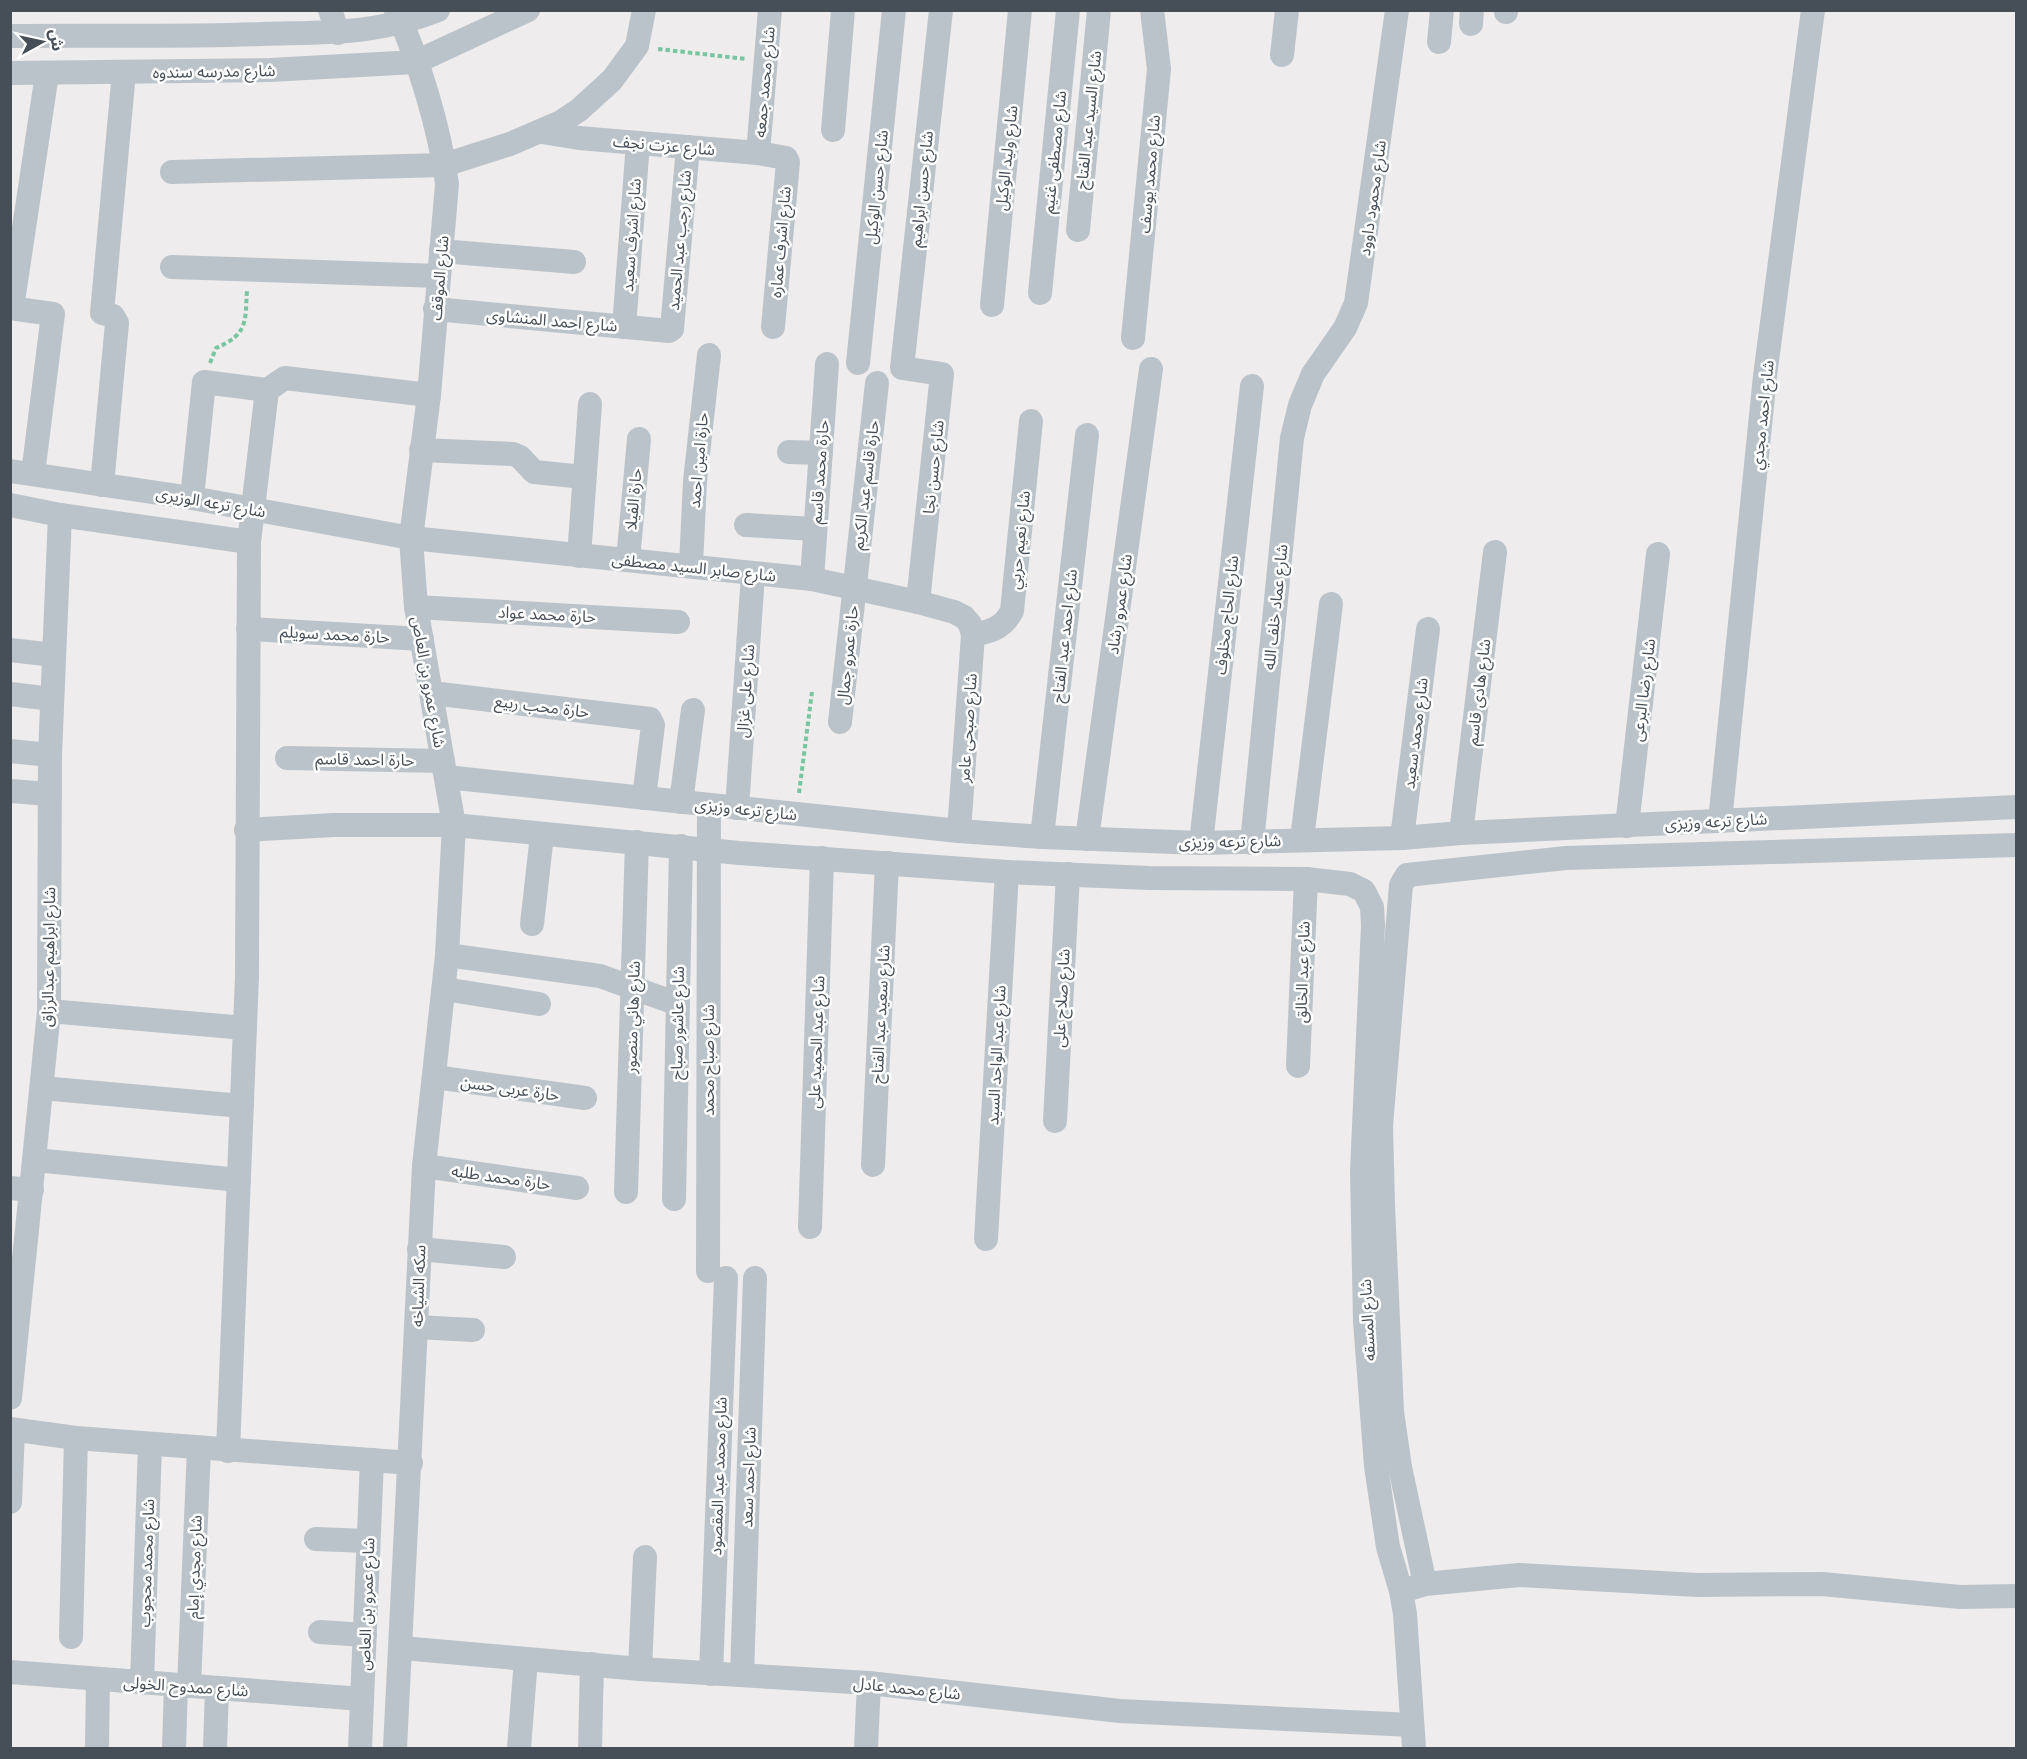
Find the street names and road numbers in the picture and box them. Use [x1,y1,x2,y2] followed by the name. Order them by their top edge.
[749,26,782,139] street label: شارع محمد جمعه
[1071,50,1108,191] street label: شارع السيد عبد الفتاح
[152,60,276,85] street label: شارع مدرسه سندوه
[1038,90,1073,215] street label: شارع مصطفى غنيم
[991,104,1024,212] street label: شارع وليد الوكيل
[1134,114,1167,234] street label: شارع محمد يوسف
[860,129,895,245] street label: شارع حسن الوكيل
[905,130,940,248] street label: شارع حسن ابراهيم
[612,131,716,162] street label: شارع عزت نجف
[1354,139,1393,258] street label: شارع محمود داوود
[663,169,698,311] street label: شارع رجب عبد الحميد
[617,178,648,293] street label: شارع اشرف سعيد
[765,185,798,299] street label: شارع اشرف عماره
[425,235,456,322] street label: شارع الموقف
[485,304,618,339] street label: شارع احمد المنشاوى
[1746,359,1781,471] street label: شارع احمد مجدي
[684,411,712,509] street label: حارة امين احمد
[805,419,836,525] street label: حارة محمد قاسم
[847,419,886,551] street label: حارة قاسم عبد الكريم
[918,419,951,515] street label: شارع حسن نجا
[620,467,646,531] street label: حارة الفيلا
[154,483,267,524] street label: شارع ترعه الوزيرى
[1004,490,1037,591] street label: شارع نعيم حربي
[1258,543,1295,671] street label: شارع عماد خلف الله
[611,548,777,589] street label: شارع صابر السيد مصطفى
[1102,552,1139,656] street label: شارع عمرو رشاد
[1210,554,1245,676] street label: شارع الحاج مخلوف
[1047,568,1084,704] street label: شارع احمد عبد الفتاح
[497,601,597,627] street label: حارة محمد عواد
[832,604,863,706] street label: حارة عمرو جمال
[405,615,450,750] street label: شارع عمرو بن العاص
[279,621,390,650] street label: حارة محمد سويلم
[1627,637,1662,743] street label: شارع رضا البرعى
[1462,638,1497,747] street label: شارع هادى قاسم
[732,644,761,739] street label: شارع على غزال
[953,673,984,785] street label: شارع صبحى عامر
[1398,676,1435,790] street label: شارع محمد سعيد
[493,690,590,725] street label: حارة محب ربيع
[315,748,415,773] street label: حارة احمد قاسم
[694,794,798,827] street label: شارع ترعه وزيزى
[1664,808,1768,837] street label: شارع ترعه وزيزى
[1179,830,1282,855] street label: شارع ترعه وزيزى
[37,887,62,1027] street label: شارع ابراهيم عبدالرزاق
[1290,921,1317,1023] street label: شارع عبد الخالق
[866,944,897,1084] street label: شارع سعيد عبد الفتاح
[1048,948,1077,1048] street label: شارع صلاح على
[620,960,647,1075] street label: شارع هاني منصور
[666,966,691,1080] street label: شارع عاشور صباح
[804,975,831,1109] street label: شارع عبد الحميد على
[982,985,1013,1126] street label: شارع عبد الواحد السيد
[698,1004,721,1116] street label: شارع صباح محمد
[459,1071,561,1105] street label: حارة عربى حسن
[450,1160,552,1194] street label: حارة محمد طلبه
[407,1245,429,1327] street label: سكه الشياخه
[1355,1278,1382,1362] street label: شارع المسقه
[705,1396,734,1556] street label: شارع محمد عبد المقصود
[736,1426,763,1528] street label: شارع احمد سعد
[134,1498,161,1628] street label: شارع محمد محجوب
[182,1515,209,1619] street label: شارع مجدي إمام
[354,1537,381,1671] street label: شارع عمرو بن العاص
[123,1672,249,1703] street label: شارع ممدوح الخولى
[852,1672,962,1707] street label: شارع محمد عادل

